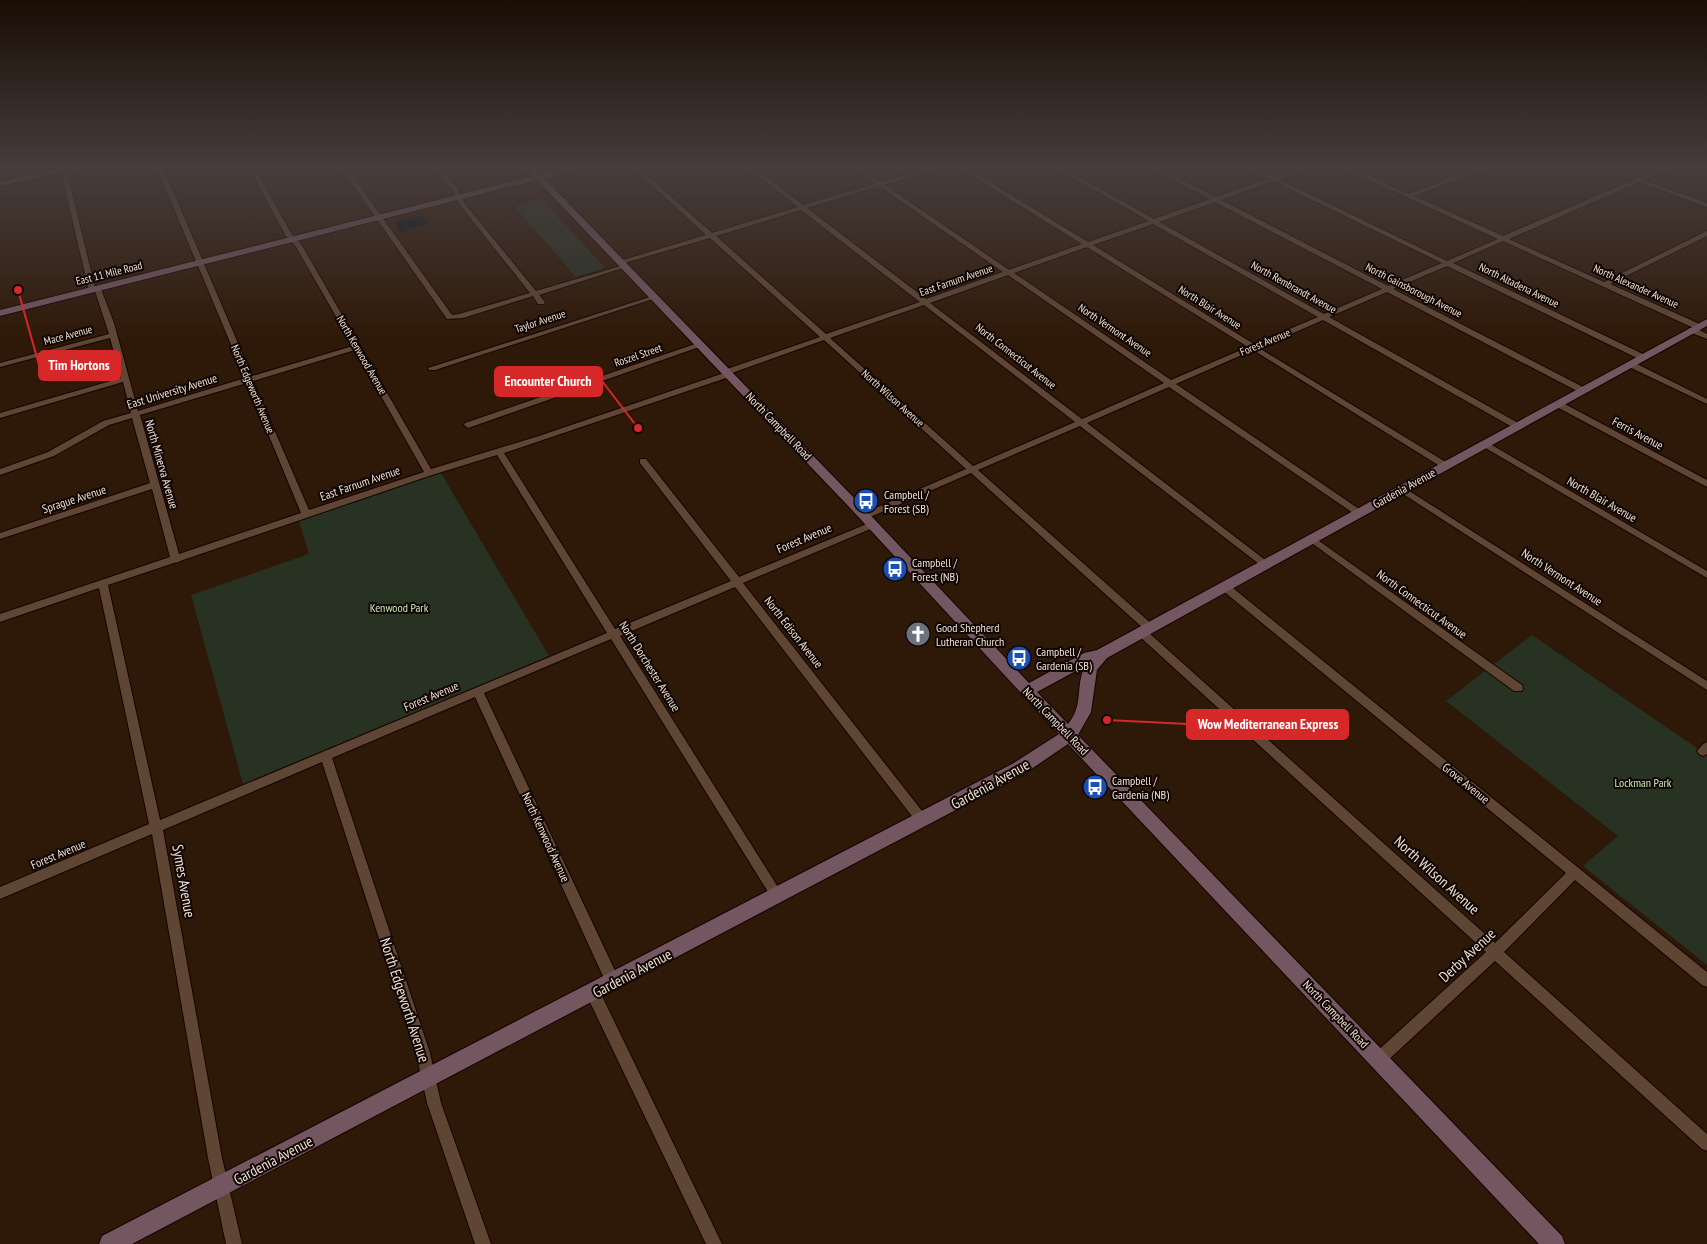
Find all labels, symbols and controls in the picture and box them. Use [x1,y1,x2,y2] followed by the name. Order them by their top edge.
[74,258,144,288] street label: East 11 Mile Road
[1249,258,1339,316] street label: North Rembrandt Avenue
[1363,260,1465,321] street label: North Gainsborough Avenue
[1477,260,1562,311] street label: North Altadena Avenue
[917,261,995,299] street label: East Farnum Avenue
[1591,261,1681,311] street label: North Alexander Avenue
[1176,282,1244,332] street label: North Blair Avenue
[1076,300,1155,360] street label: North Vermont Avenue
[513,306,568,336] street label: Taylor Avenue
[334,313,391,397] street label: North Kenwood Avenue
[973,320,1060,392] street label: North Connecticut Avenue
[42,322,94,348] street label: Mace Avenue
[1238,325,1293,359] street label: Forest Avenue
[612,340,664,370] street label: Roszel Street
[228,343,278,436] street label: North Edgeworth Avenue
[39,351,120,380] callout: Tim Hortons
[48,356,110,374] text: Tim Hortons
[859,366,928,430] street label: North Wilson Avenue
[495,367,602,396] callout: Encounter Church
[125,370,219,412] street label: East University Avenue
[505,372,591,390] text: Encounter Church
[743,389,815,463] street label: North Campbell Road
[1610,413,1666,453] street label: Ferris Avenue
[142,418,182,510] street label: North Minerva Avenue
[318,462,402,504] street label: East Farnum Avenue
[1370,465,1438,511] street label: Gardenia Avenue
[1564,473,1640,525] street label: North Blair Avenue
[40,482,108,516] street label: Sprague Avenue
[884,487,929,516] place label: Campbell / Forest (SB)
[853,488,879,514] bus stop icon: Campbell / Forest (SB)
[774,520,834,556] street label: Forest Avenue
[1519,545,1605,609] street label: North Vermont Avenue
[912,555,958,584] place label: Campbell / Forest (NB)
[882,556,908,582] bus stop icon: Campbell / Forest (NB)
[1374,566,1470,642] street label: North Connecticut Avenue
[762,593,827,671] street label: North Edison Avenue
[370,600,429,615] park label: Kenwood Park
[616,618,684,714] street label: North Dorchester Avenue
[936,620,1004,649] place label: Good Shepherd Lutheran Church
[905,621,931,647] church icon: Good Shepherd Lutheran Church
[1036,644,1092,673] place label: Campbell / Gardenia (SB)
[1006,645,1032,671] bus stop icon: Campbell / Gardenia (SB)
[401,678,461,714] street label: Forest Avenue
[1020,684,1092,758] street label: North Campbell Road
[1187,710,1348,739] callout: Wow Mediterranean Express
[1197,715,1338,733] text: Wow Mediterranean Express
[947,755,1033,813] street label: Gardenia Avenue
[1439,759,1493,807] street label: Grove Avenue
[1112,773,1169,802] place label: Campbell / Gardenia (NB)
[1082,774,1108,800] bus stop icon: Campbell / Gardenia (NB)
[1615,775,1672,790] park label: Lockman Park
[519,790,573,884] street label: North Kenwood Avenue
[1390,832,1484,918] street label: North Wilson Avenue
[28,836,88,872] street label: Forest Avenue
[168,843,200,919] street label: Symes Avenue
[1435,924,1499,986] street label: Derby Avenue
[376,935,434,1065] street label: North Edgeworth Avenue
[589,944,675,1002] street label: Gardenia Avenue
[1300,977,1372,1051] street label: North Campbell Road
[230,1131,316,1189] street label: Gardenia Avenue

